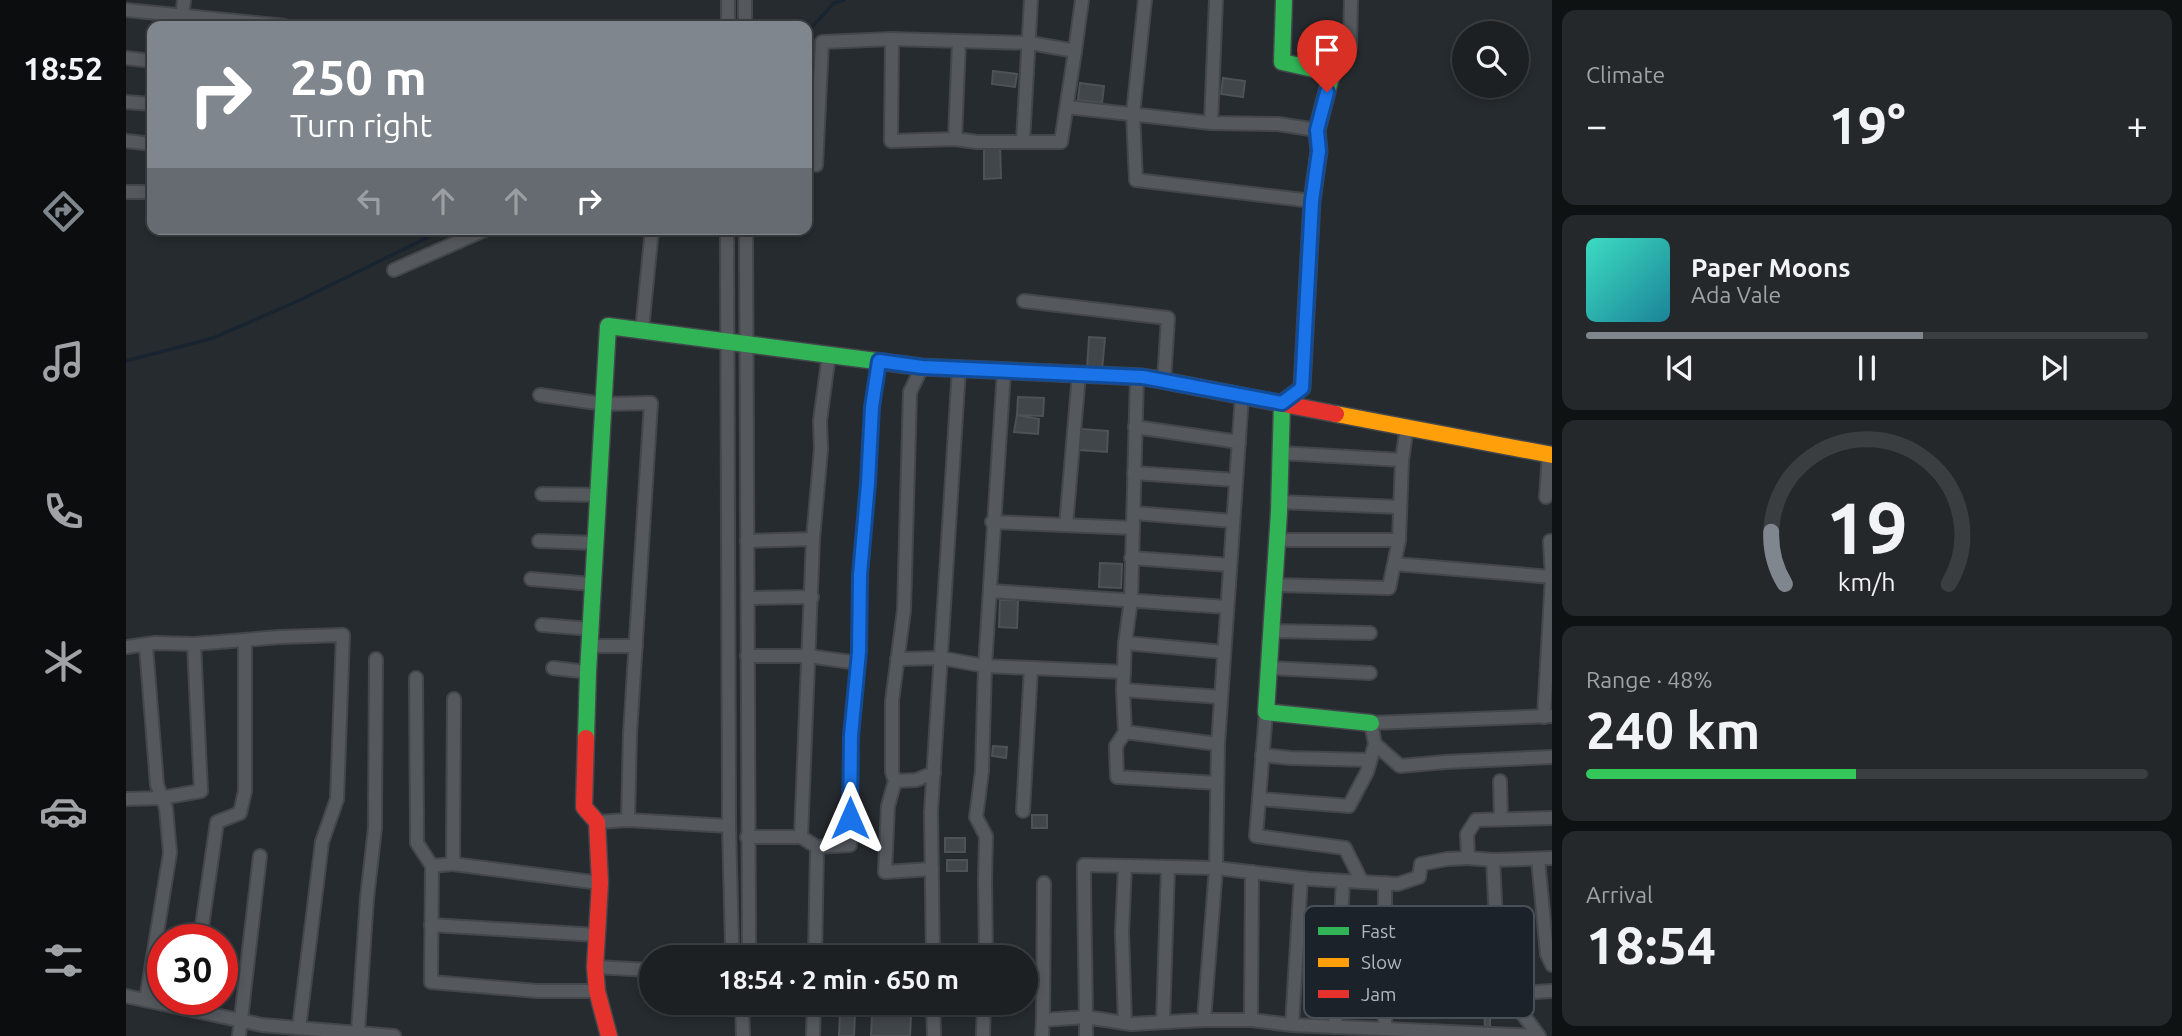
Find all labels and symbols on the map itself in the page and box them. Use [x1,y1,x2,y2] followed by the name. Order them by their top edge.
[1297,20,1357,92] pin
[813,781,887,855] position arrow
[1304,906,1534,1018] legend
[1361,920,1396,942] text: Fast
[147,924,238,1015] speed limit sign: 30
[1361,951,1402,973] text: Slow
[1361,983,1397,1005] text: Jam

